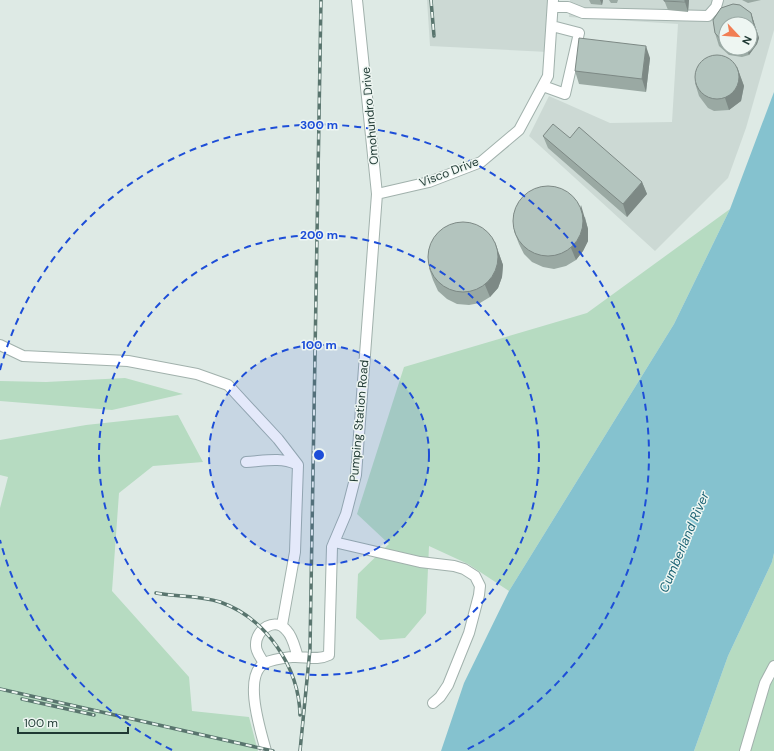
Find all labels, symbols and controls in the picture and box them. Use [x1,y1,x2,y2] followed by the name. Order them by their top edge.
[718,16,758,56] north arrow
[739,34,755,47] text: N
[358,66,382,166] street label: Omohundro Drive
[300,117,338,133] text: 300 m
[417,153,481,191] street label: Visco Drive
[300,227,338,243] text: 200 m
[301,337,337,353] text: 100 m
[346,359,372,483] street label: Pumping Station Road
[312,448,326,462] centre of rings
[655,488,713,595] water label: Cumberland River
[18,709,128,735] scale bar
[24,715,58,731] text: 100 m

